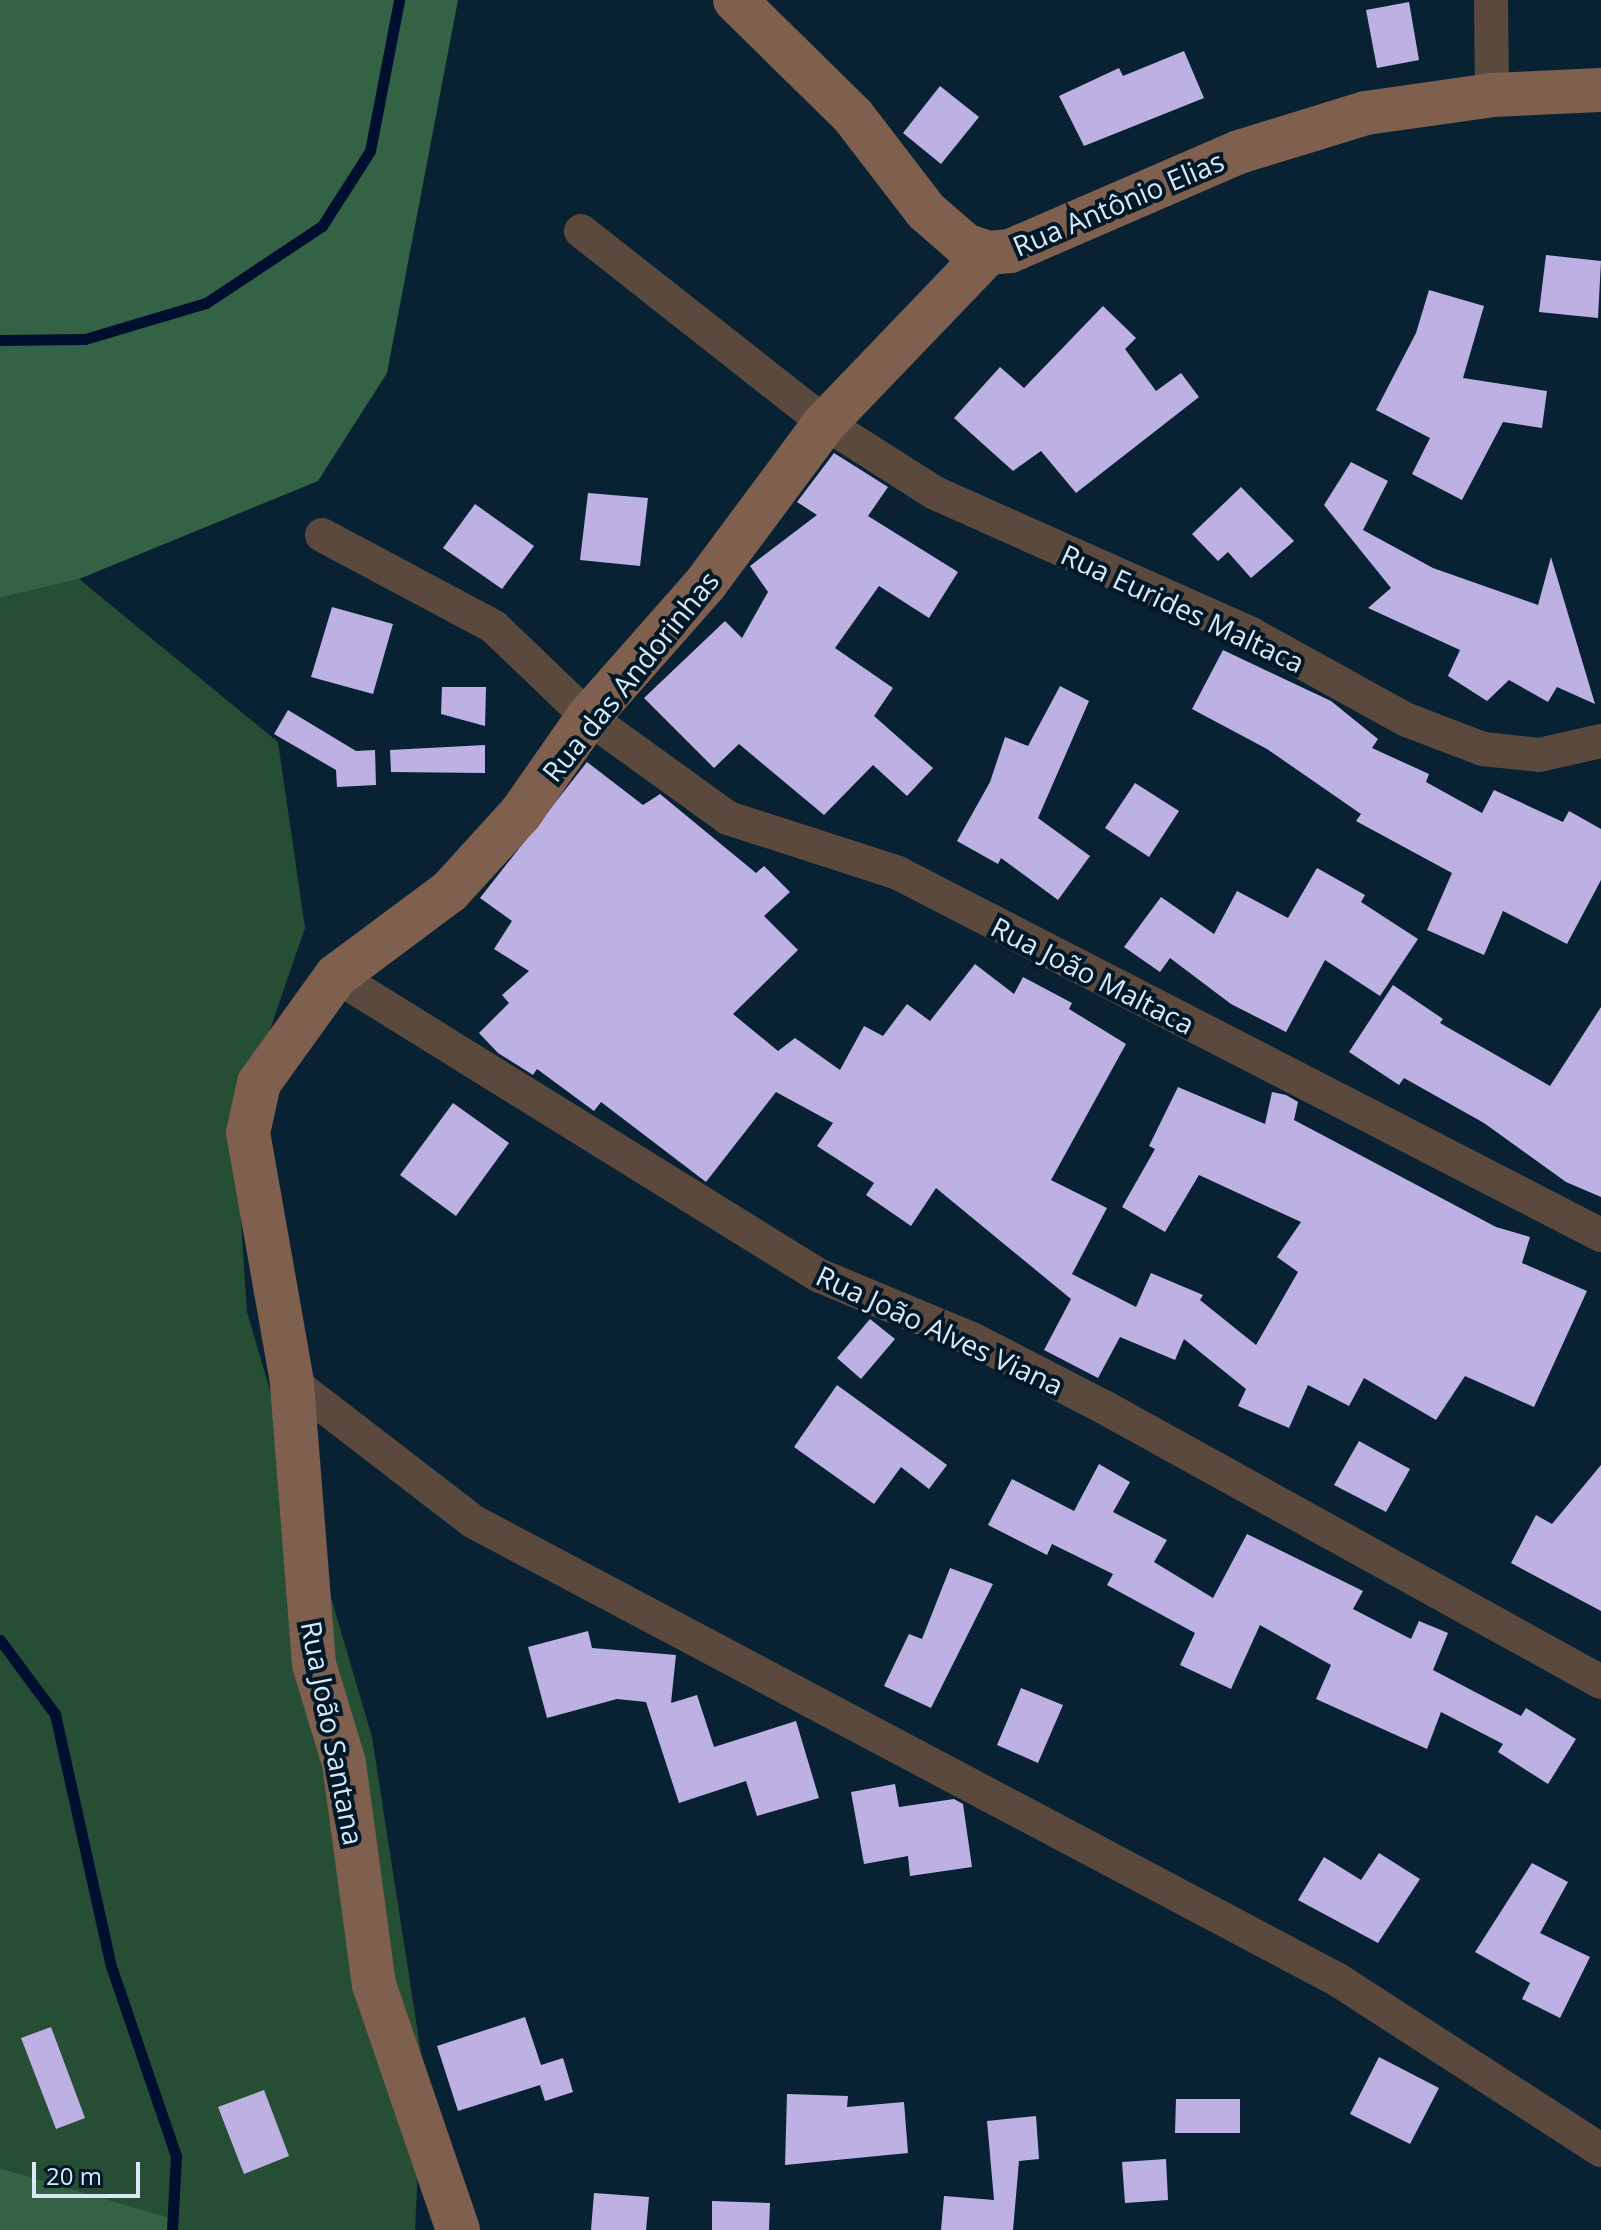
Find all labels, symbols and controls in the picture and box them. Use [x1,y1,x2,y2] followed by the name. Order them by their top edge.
[1007,143,1229,263] street label: Rua Antônio Elias
[1056,537,1310,679] street label: Rua Eurides Maltaca
[535,564,725,788] street label: Rua das Andorinhas
[986,909,1200,1041] street label: Rua João Maltaca
[811,1258,1069,1402] street label: Rua João Alves Viana
[295,1618,371,1848] street label: Rua João Santana
[36,2146,144,2196] scale bar
[46,2159,102,2192] text: 20 m

